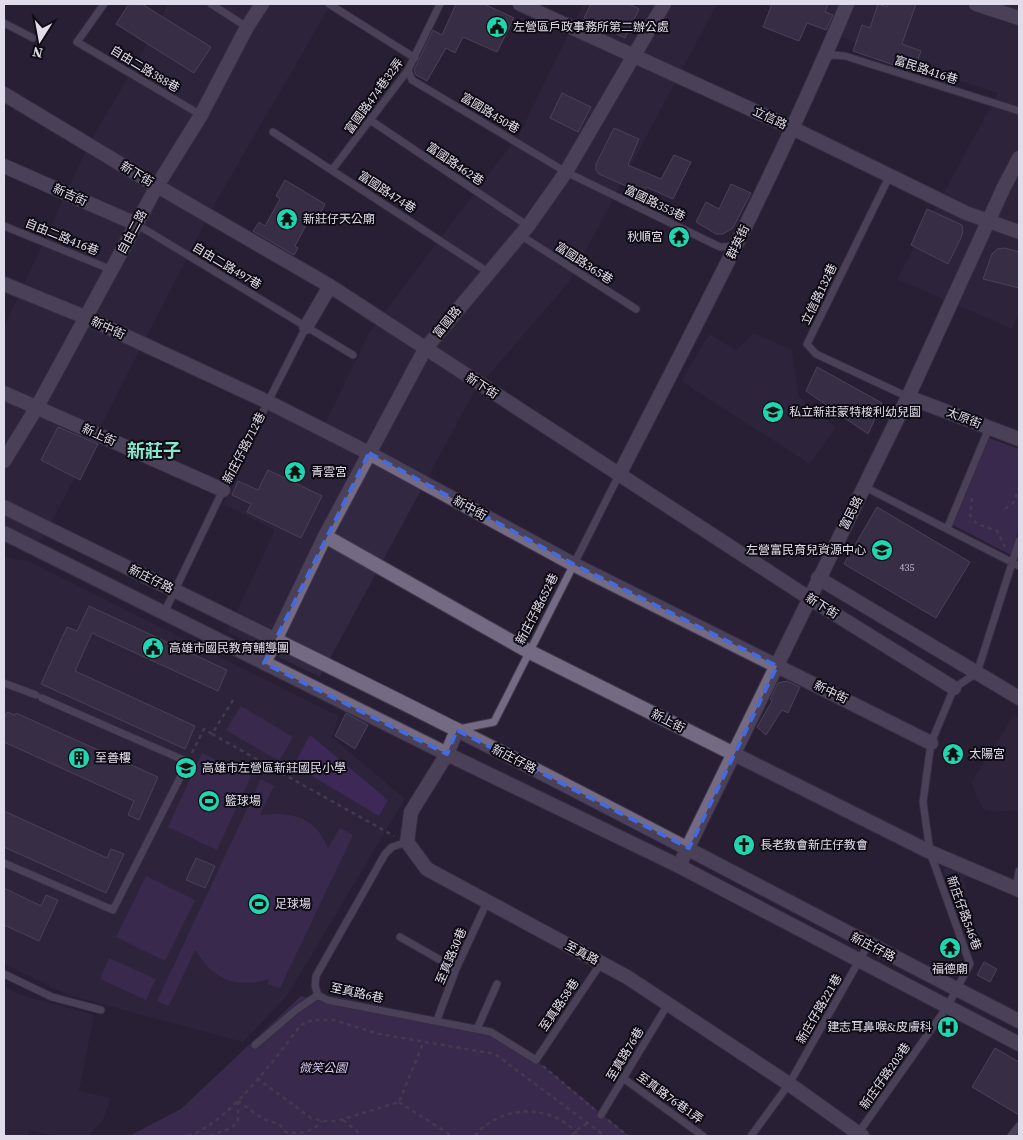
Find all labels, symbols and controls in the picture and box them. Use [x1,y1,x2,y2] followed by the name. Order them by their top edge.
[15,15,65,65] north arrow
[485,15,509,39] public building icon: 左營區戶政事務所第二辦公處
[513,19,669,35] place label: 左營區戶政事務所第二辦公處
[31,42,44,64] text: N
[107,42,183,96] street label: 自由二路388巷
[892,52,960,88] street label: 富民路416巷
[341,55,407,137] street label: 富國路474巷32弄
[458,89,522,137] street label: 富國路450巷
[750,103,790,133] street label: 立信路
[423,139,487,189] street label: 富國路462巷
[117,158,157,190] street label: 新下街
[355,167,419,217] street label: 富國路474巷
[50,180,90,210] street label: 新吉街
[622,181,688,225] street label: 富國路353巷
[114,207,150,257] street label: 自由二路
[275,207,299,231] temple icon: 新莊仔天公廟
[303,211,375,227] place label: 新莊仔天公廟
[23,215,101,259] street label: 自由二路416巷
[723,222,753,262] street label: 群英街
[667,225,691,249] temple icon: 秋順宮
[627,229,663,245] place label: 秋順宮
[552,238,616,288] street label: 富國路365巷
[189,239,265,293] street label: 自由二路497巷
[797,261,841,327] street label: 立信路132巷
[429,303,465,341] street label: 富國路
[88,313,128,343] street label: 新中街
[463,369,501,403] street label: 新下街
[761,400,785,424] school or university icon: 私立新莊蒙特梭利幼兒園
[789,404,921,420] place label: 私立新莊蒙特梭利幼兒園
[944,404,984,432] street label: 太原街
[219,410,269,486] street label: 新庄仔路712巷
[79,420,119,450] street label: 新上街
[127,438,181,463] district label: 新莊子
[283,460,307,484] temple icon: 青雲宮
[311,464,347,480] place label: 青雲宮
[450,492,490,524] street label: 新中街
[836,493,866,533] street label: 富民路
[870,538,894,562] school or university icon: 左營富民育兒資源中心
[746,542,866,558] place label: 左營富民育兒資源中心
[126,561,176,597] street label: 新庄仔路
[900,561,915,574] house number: 435
[512,571,562,647] street label: 新庄仔路652巷
[802,590,842,622] street label: 新下街
[141,636,165,660] public building icon: 高雄市國民教育輔導團
[169,640,289,656] place label: 高雄市國民教育輔導團
[811,677,851,707] street label: 新中街
[648,706,688,736] street label: 新上街
[489,741,539,777] street label: 新庄仔路
[941,742,965,766] temple icon: 太陽宮
[67,746,91,770] building icon: 至善樓
[969,746,1005,762] place label: 太陽宮
[95,750,131,766] place label: 至善樓
[174,756,198,780] school or university icon: 高雄市左營區新莊國民小學
[202,760,346,776] place label: 高雄市左營區新莊國民小學
[197,789,221,813] sports icon: 籃球場
[225,793,261,809] place label: 籃球場
[732,833,756,857] church icon: 長老教會新庄仔教會
[760,837,868,853] place label: 長老教會新庄仔教會
[943,874,985,952] street label: 新庄仔路546巷
[247,892,271,916] sports icon: 足球場
[275,896,311,912] place label: 足球場
[432,925,470,987] street label: 至真路30巷
[848,929,898,965] street label: 新庄仔路
[938,936,962,960] temple icon: 福德廟
[562,937,602,969] street label: 至真路
[932,961,968,977] place label: 福德廟
[793,971,845,1047] street label: 新庄仔路221巷
[536,976,582,1034] street label: 至真路58巷
[329,980,385,1006] street label: 至真路6巷
[936,1015,960,1039] hospital icon: 建志耳鼻喉&皮膚科
[827,1019,932,1035] place label: 建志耳鼻喉&皮膚科
[603,1024,647,1084] street label: 至真路76巷
[856,1039,914,1113] street label: 新庄仔路203巷
[299,1060,349,1076] park label: 微笑公園
[634,1069,706,1127] street label: 至真路76巷1弄

